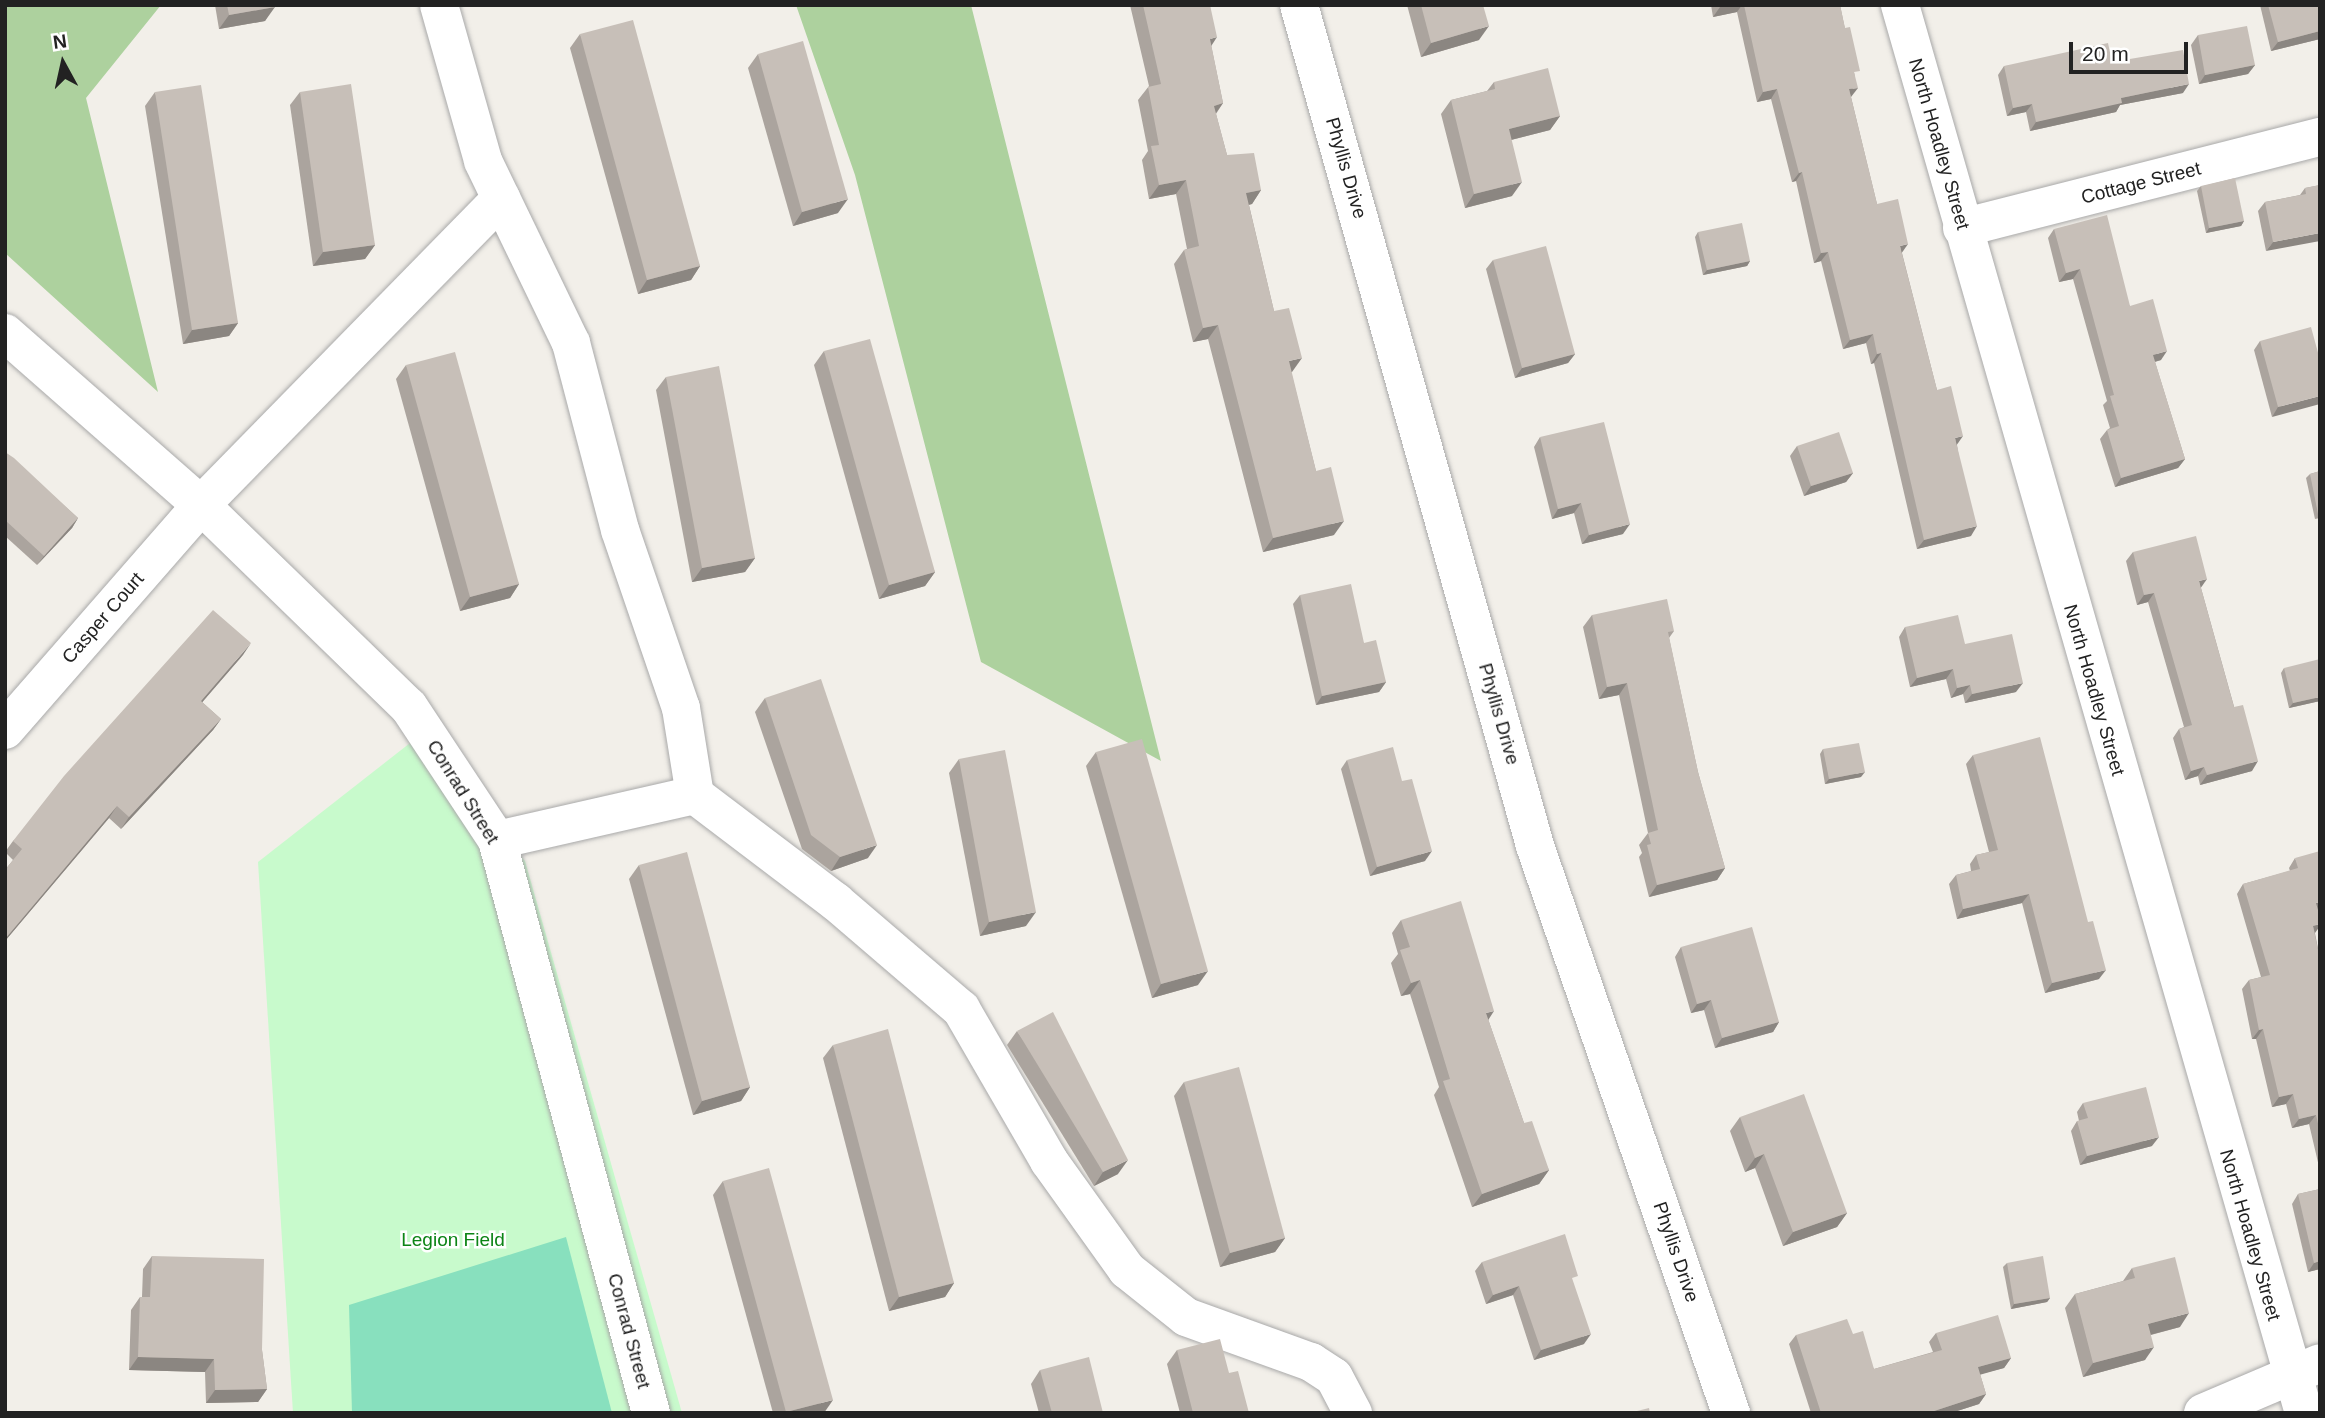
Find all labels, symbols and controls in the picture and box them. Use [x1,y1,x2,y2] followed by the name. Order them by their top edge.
[28,28,98,98] north arrow
[2073,28,2192,72] scale bar
[52,30,68,53] text: N
[2082,42,2129,65] text: 20 m
[1904,56,1974,232] street label: North Hoadley Street
[1321,115,1371,221] street label: Phyllis Drive
[2079,157,2203,209] street label: Cottage Street
[57,568,149,668] street label: Casper Court
[2059,602,2129,778] street label: North Hoadley Street
[1474,661,1524,767] street label: Phyllis Drive
[422,736,504,848] street label: Conrad Street
[2215,1147,2285,1323] street label: North Hoadley Street
[1648,1199,1704,1305] street label: Phyllis Drive
[401,1229,505,1251] park label: Legion Field
[603,1271,655,1391] street label: Conrad Street

